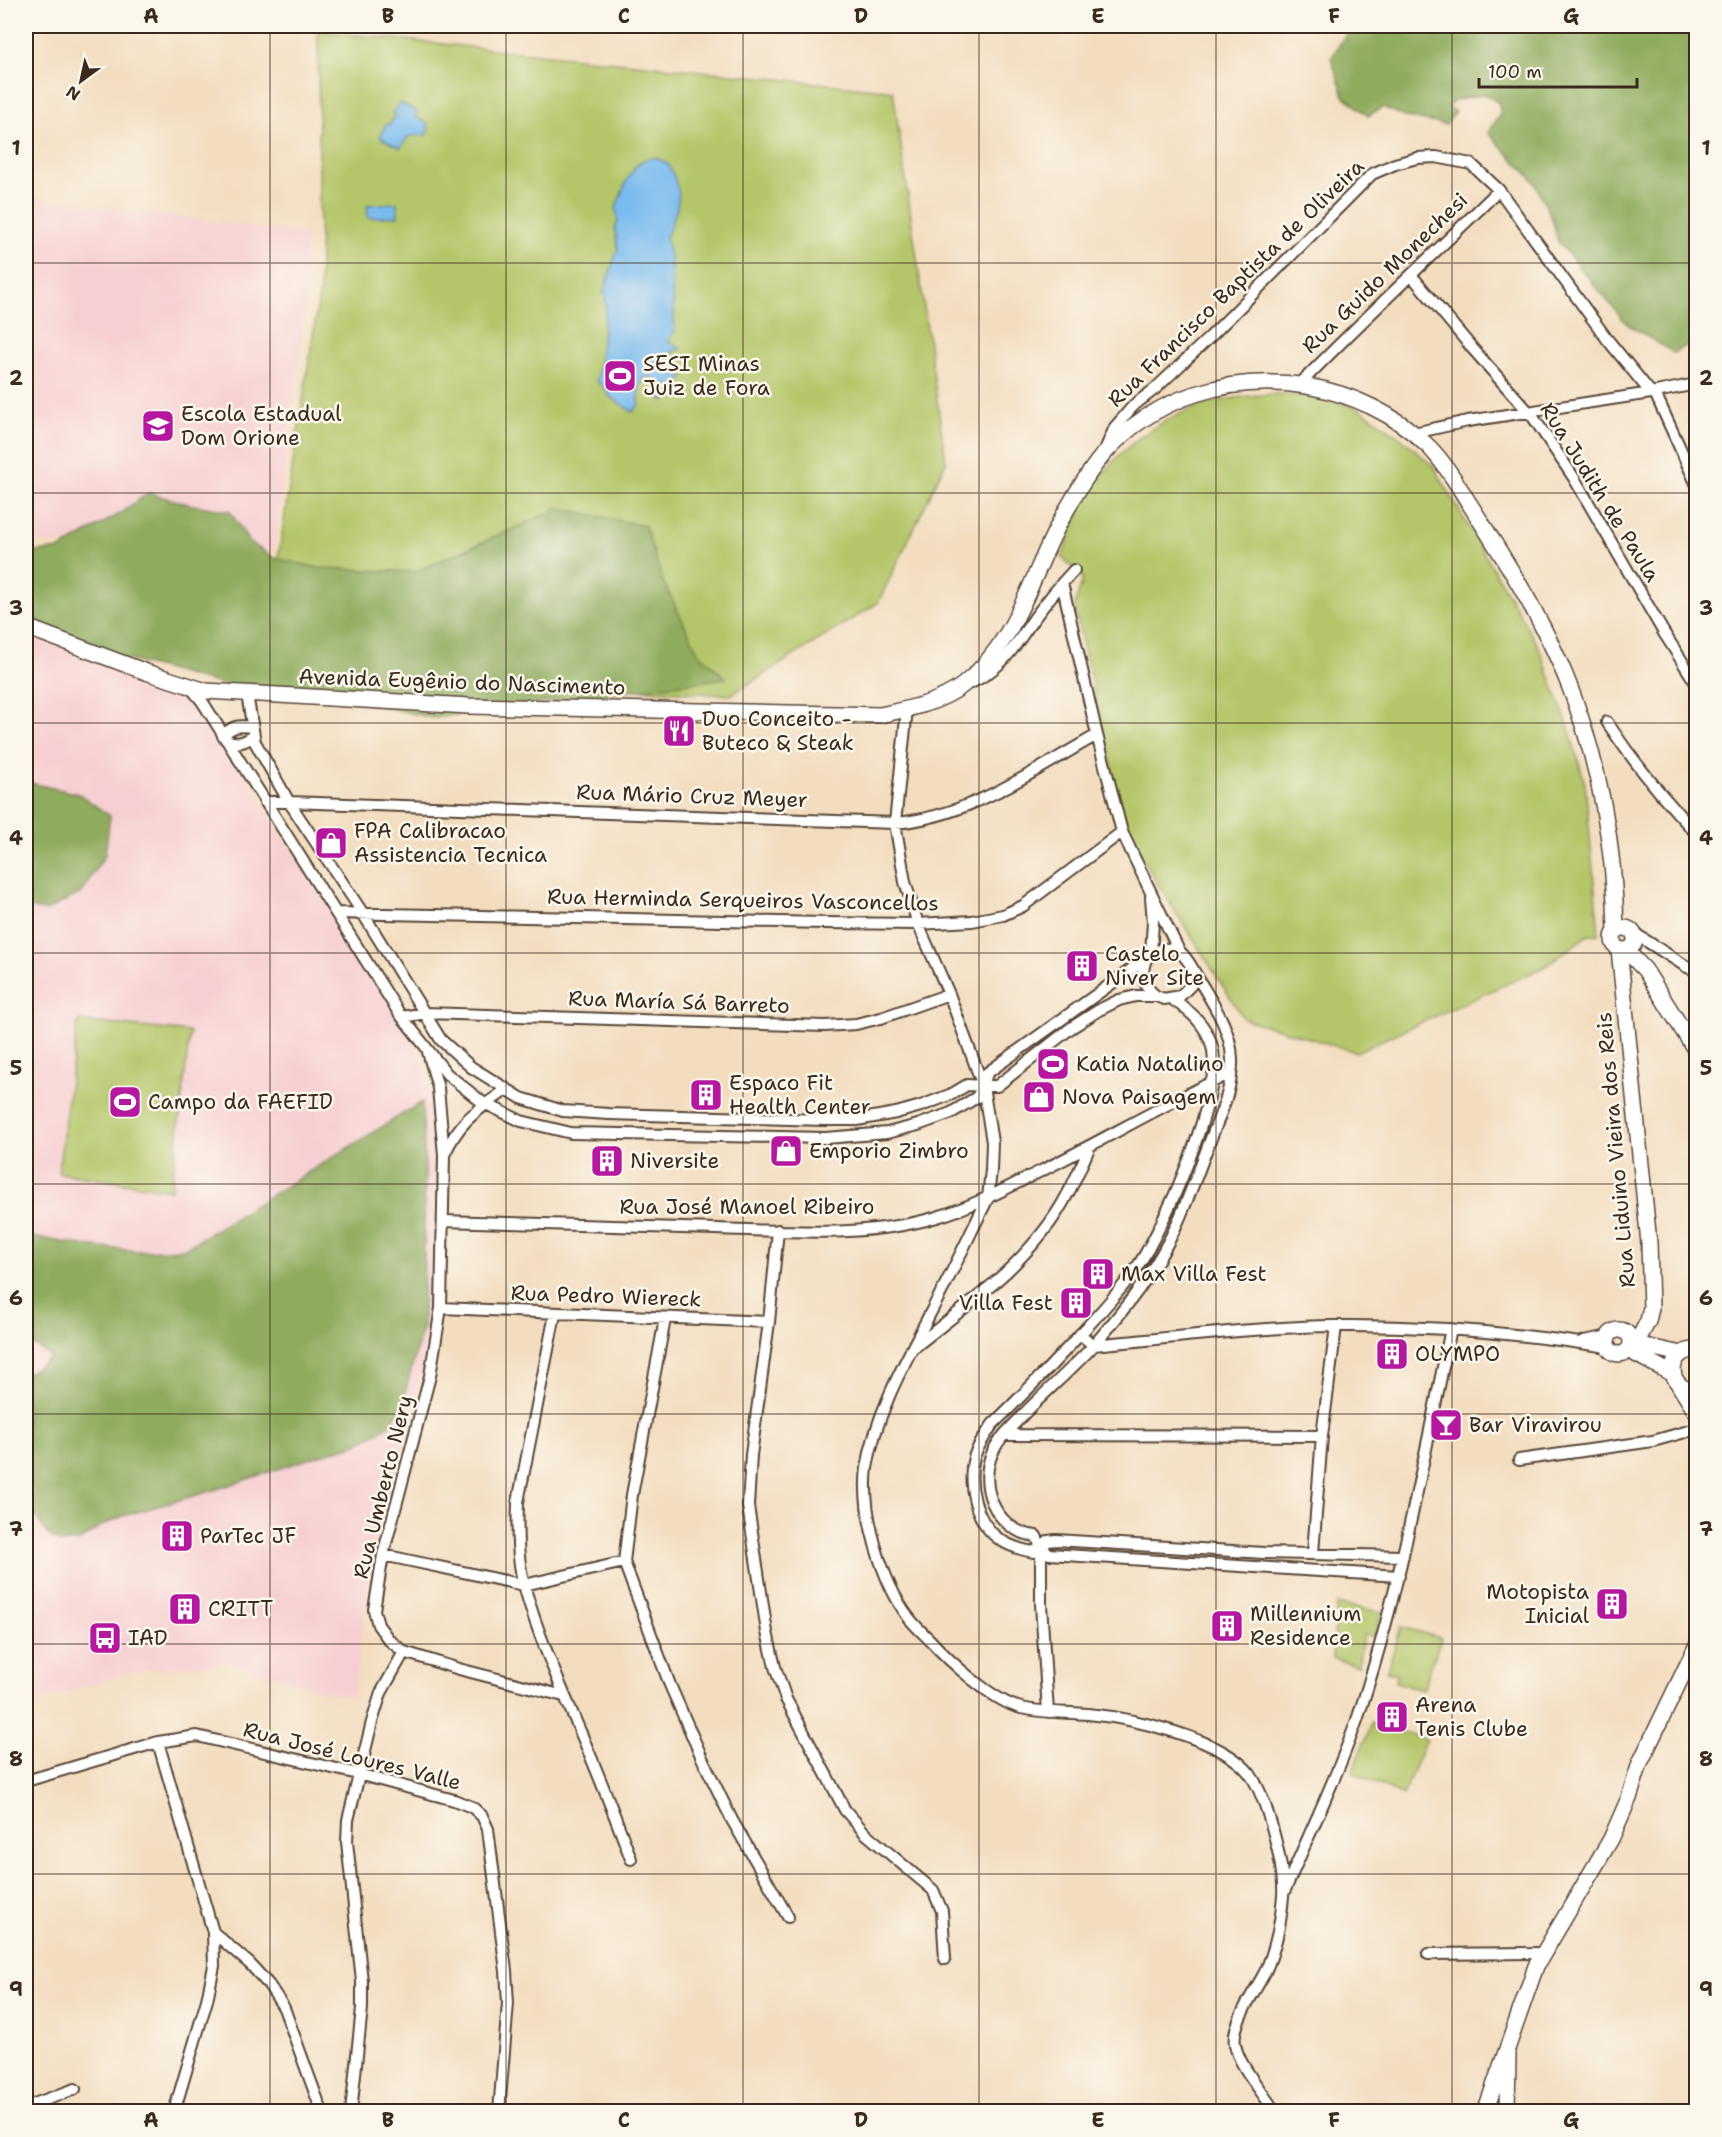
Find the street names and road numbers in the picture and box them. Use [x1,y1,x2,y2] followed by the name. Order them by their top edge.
[1102,153,1370,413] street label: Rua Francisco Baptista de Oliveira
[1296,186,1474,360] street label: Rua Guido Monechesi
[1533,397,1667,587] street label: Rua Judith de Paula
[298,662,626,702] street label: Avenida Eugênio do Nascimento
[576,778,808,814] street label: Rua Mário Cruz Meyer
[547,883,939,917] street label: Rua Herminda Serqueiros Vasconcellos
[568,984,790,1020] street label: Rua María Sá Barreto
[1590,1011,1642,1289] street label: Rua Liduino Vieira dos Reis
[619,1193,875,1221] street label: Rua José Manoel Ribeiro
[510,1279,702,1313] street label: Rua Pedro Wiereck
[347,1392,419,1582] street label: Rua Umberto Nery
[240,1715,464,1797] street label: Rua José Loures Valle

